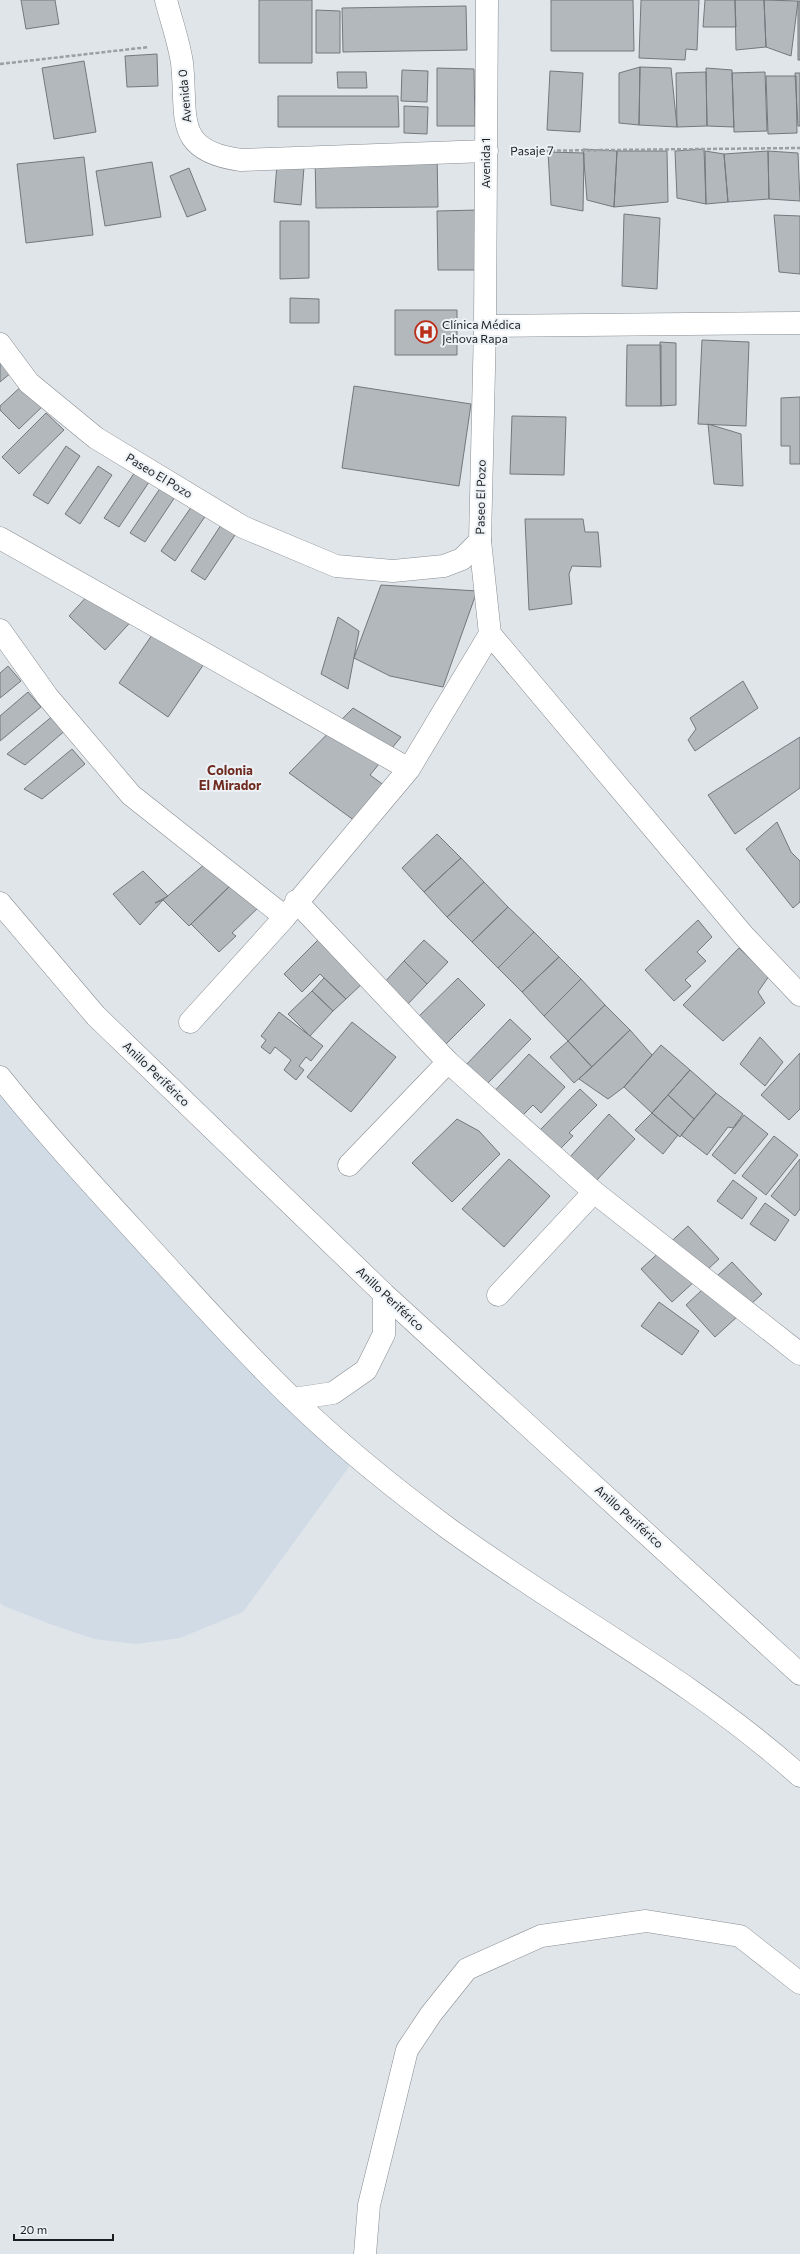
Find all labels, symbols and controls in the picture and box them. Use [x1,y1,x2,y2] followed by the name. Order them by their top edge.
[175,69,193,123] street label: Avenida 0
[478,138,492,188] street label: Avenida 1
[510,143,554,157] street label: Pasaje 7
[442,317,521,346] place label: Clínica Médica Jehova Rapa
[413,319,439,345] hospital icon: Clínica Médica Jehova Rapa
[124,450,195,500] street label: Paseo El Pozo
[472,459,488,535] street label: Paseo El Pozo
[199,762,262,793] district label: Colonia El Mirador
[121,1038,193,1109] street label: Anillo Periférico
[354,1263,427,1333] street label: Anillo Periférico
[593,1482,667,1551] street label: Anillo Periférico
[14,2216,113,2242] scale bar
[20,2222,47,2236] text: 20 m

